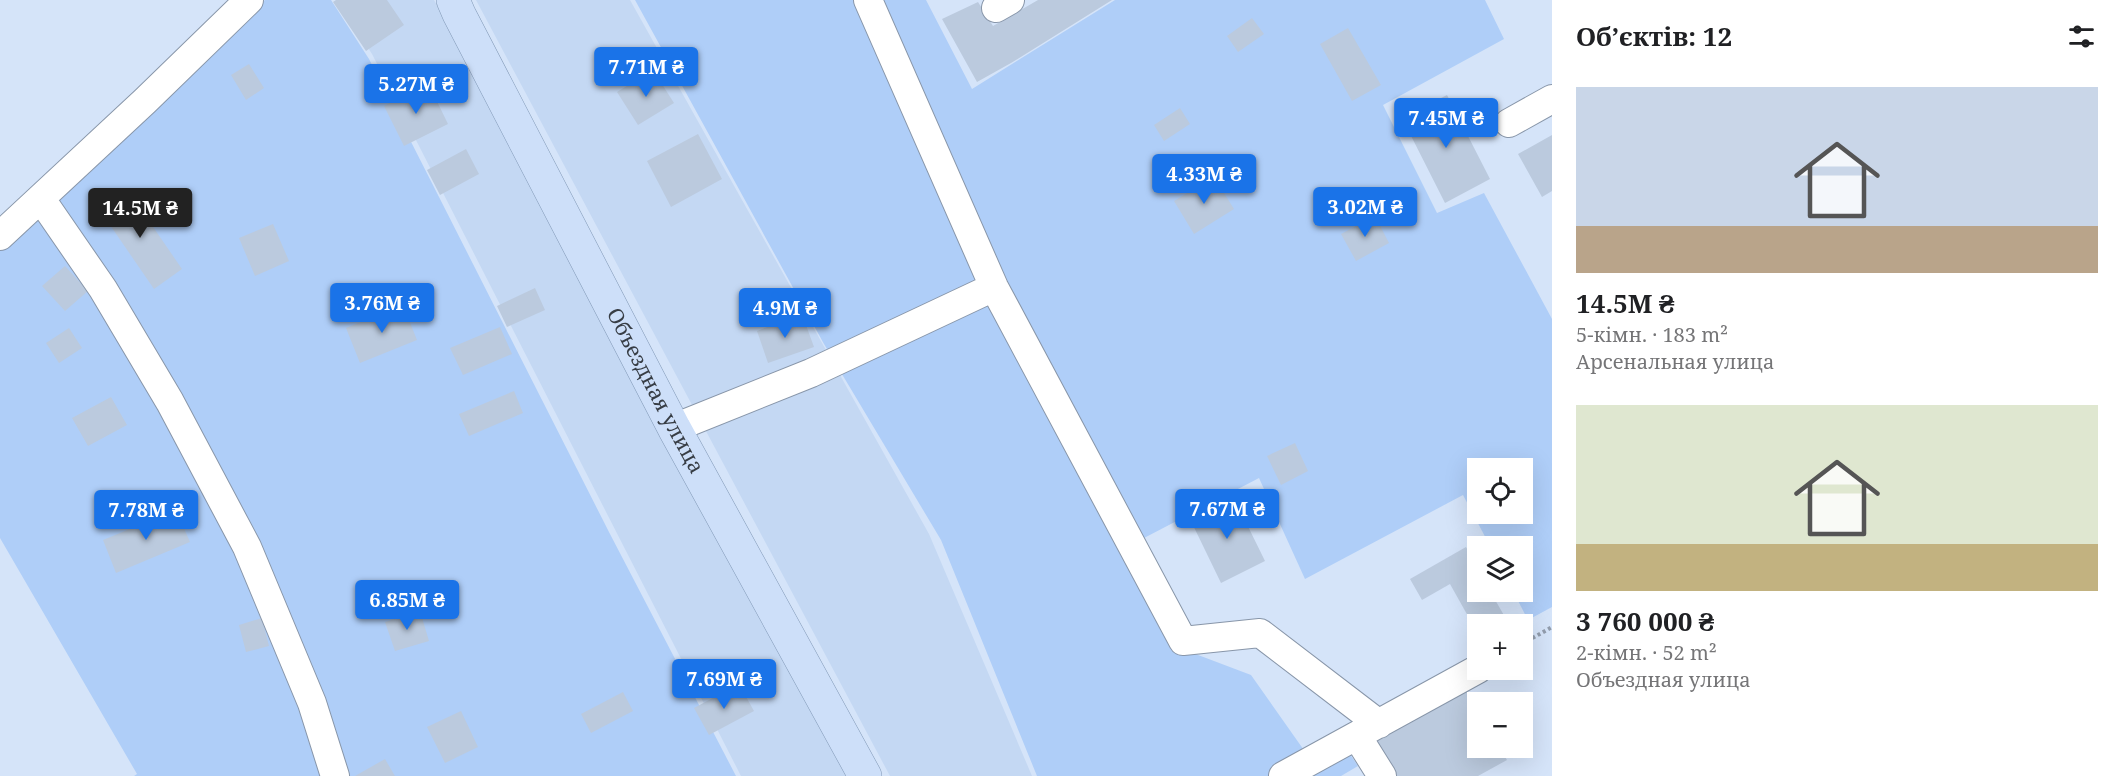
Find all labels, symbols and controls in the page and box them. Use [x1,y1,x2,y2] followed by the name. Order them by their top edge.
[1576,18,1732,54] text: Об’єктів: 12
[2065,20,2098,53] icon: filters
[591,47,701,98] pin: 7.71M ₴
[608,53,684,80] text: 7.71M ₴
[361,64,471,115] pin: 5.27M ₴
[378,70,454,97] text: 5.27M ₴
[1391,98,1501,149] pin: 7.45M ₴
[1408,104,1484,131] text: 7.45M ₴
[1783,126,1891,234] icon: home
[1149,154,1259,205] pin: 4.33M ₴
[1166,160,1242,187] text: 4.33M ₴
[1310,187,1420,238] pin: 3.02M ₴
[85,188,195,239] pin: 14.5M ₴
[1327,193,1403,220] text: 3.02M ₴
[102,194,178,221] text: 14.5M ₴
[327,283,437,334] pin: 3.76M ₴
[1576,285,1674,321] text: 14.5M ₴
[736,288,834,339] pin: 4.9M ₴
[344,289,420,316] text: 3.76M ₴
[753,294,817,321] text: 4.9M ₴
[601,303,711,478] street label: Объездная улица
[1576,321,1728,348] text: 5-кімн. · 183 m²
[1576,348,1774,375] text: Арсенальная улица
[1783,444,1891,552] icon: home
[1467,458,1533,758] map controls
[1467,458,1533,524] button: locate
[1172,489,1282,540] pin: 7.67M ₴
[91,490,201,541] pin: 7.78M ₴
[1189,495,1265,522] text: 7.67M ₴
[108,496,184,523] text: 7.78M ₴
[1467,536,1533,602] button: layers
[352,580,462,631] pin: 6.85M ₴
[369,586,445,613] text: 6.85M ₴
[1576,603,1714,639] text: 3 760 000 ₴
[1467,614,1533,680] button: +
[1576,639,1717,666] text: 2-кімн. · 52 m²
[669,659,779,710] pin: 7.69M ₴
[686,665,762,692] text: 7.69M ₴
[1576,666,1751,693] text: Объездная улица
[1467,692,1533,758] button: −

